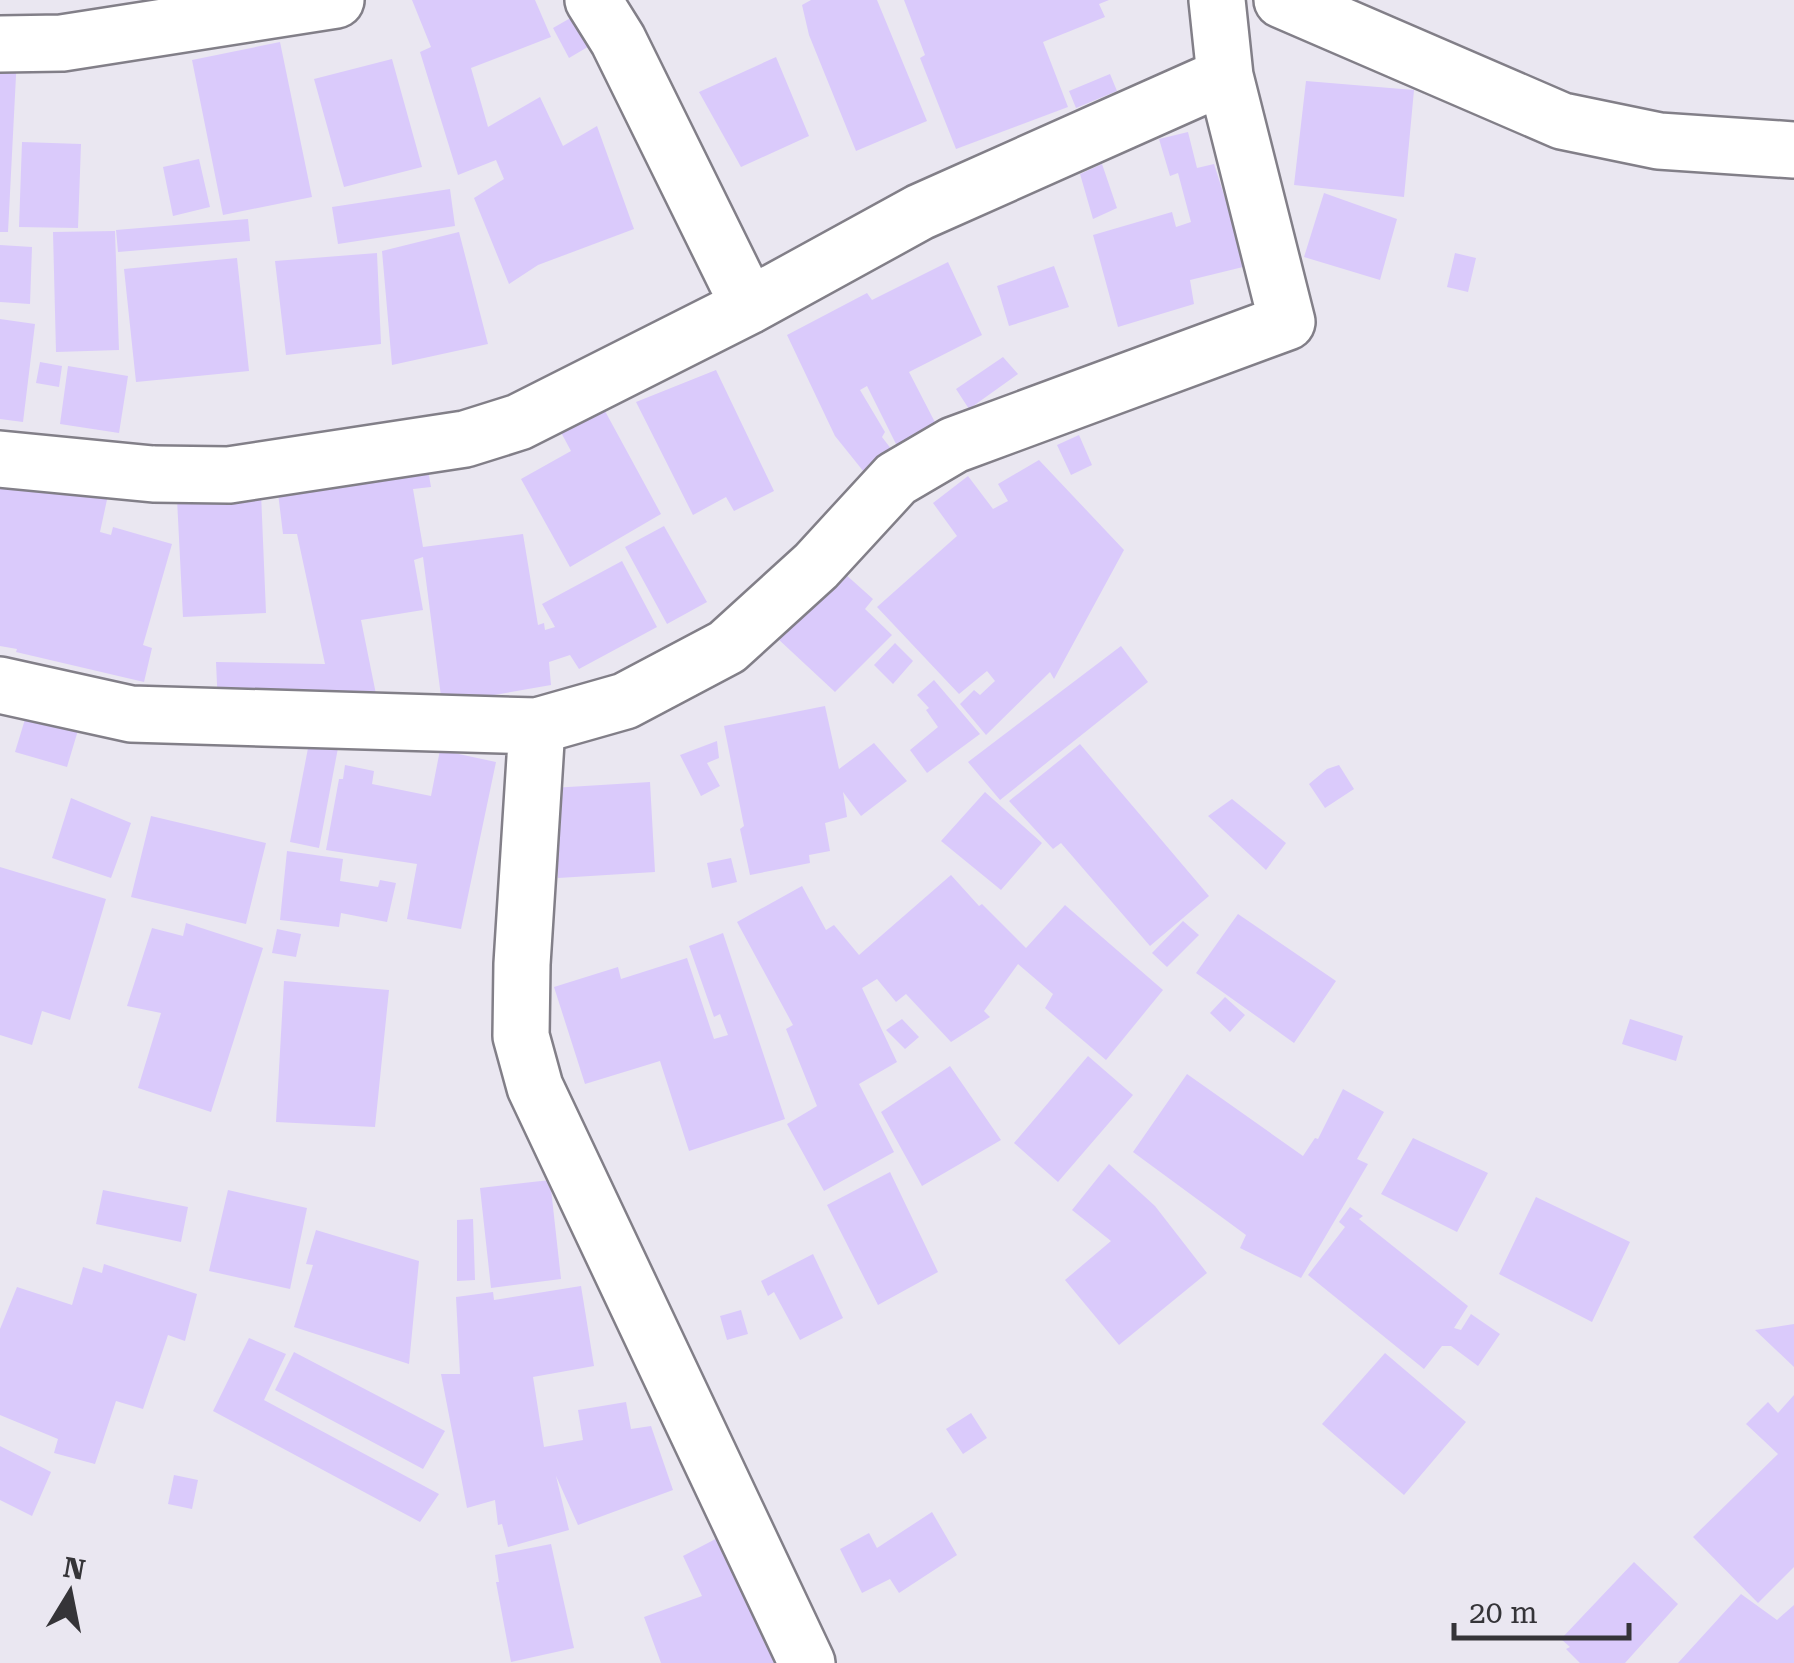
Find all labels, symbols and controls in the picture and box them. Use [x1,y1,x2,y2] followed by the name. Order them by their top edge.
[20,1543,120,1643] north arrow
[61,1551,88,1587] text: N
[1454,1578,1629,1640] scale bar
[1469,1595,1538,1630] text: 20 m

